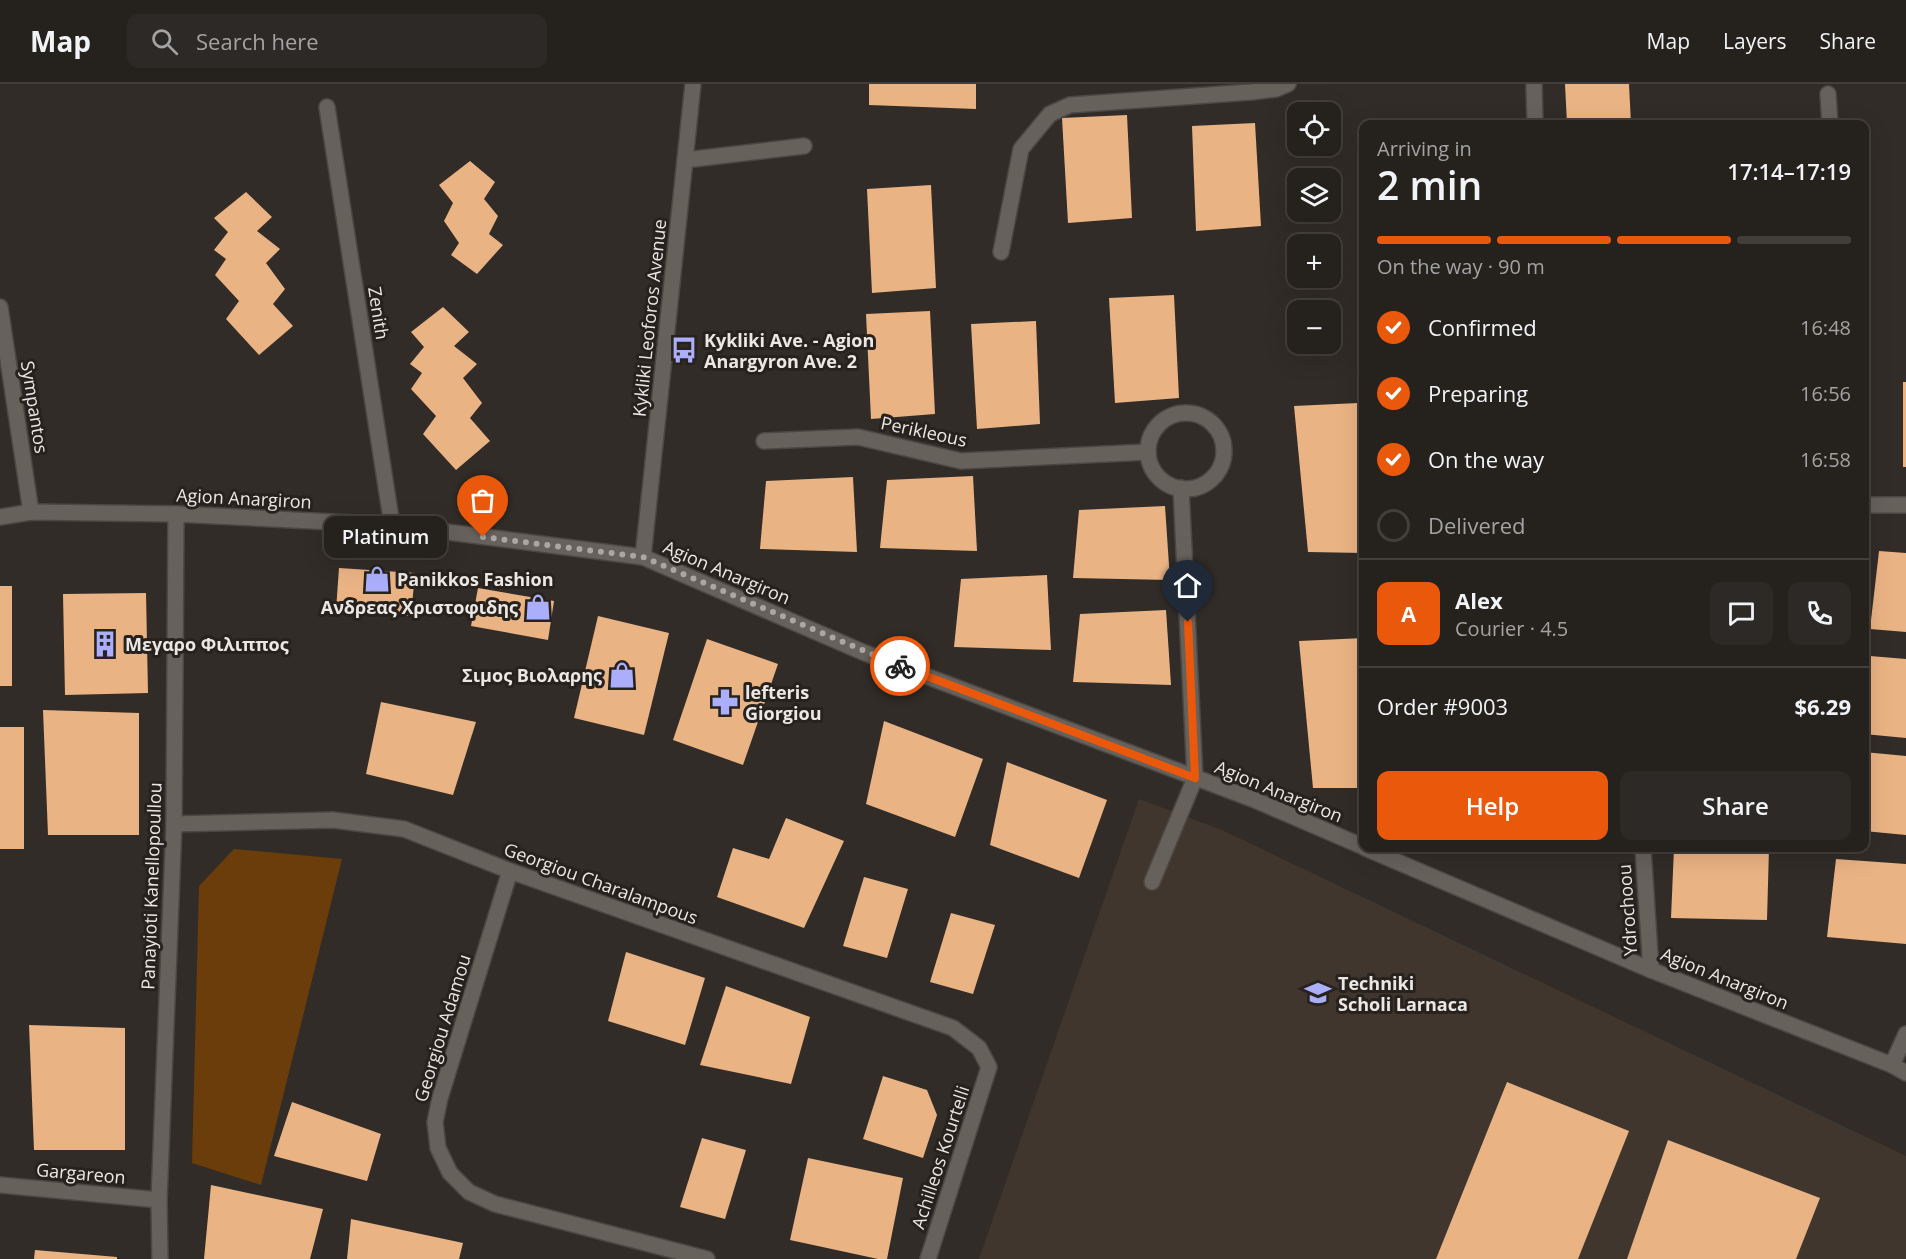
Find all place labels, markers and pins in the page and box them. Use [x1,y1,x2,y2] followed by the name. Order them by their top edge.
[704,328,874,373] place label: Kykliki Ave. - Agion Anargyron Ave. 2
[669,335,699,365] bus stop icon: Kykliki Ave. - Agion Anargyron Ave. 2
[457,475,508,537] pin
[324,516,447,558] callout: Platinum
[1162,560,1213,622] pin
[362,564,392,594] shop icon: Panikkos Fashion
[397,567,554,591] place label: Panikkos Fashion
[523,592,553,622] shop icon: Ανδρεας Χριστοφιδης
[321,595,518,619] place label: Ανδρεας Χριστοφιδης
[90,629,120,659] building icon: Μεγαρο Φιλιππος
[125,632,289,656] place label: Μεγαρο Φιλιππος
[607,660,637,690] shop icon: Σιμος Βιολαρης
[462,663,602,687] place label: Σιμος Βιολαρης
[745,680,821,725] place label: lefteris Giorgiou
[710,687,740,717] pharmacy icon: lefteris Giorgiou
[1338,971,1468,1016] place label: Techniki Scholi Larnaca
[1303,978,1333,1008] school or university icon: Techniki Scholi Larnaca

